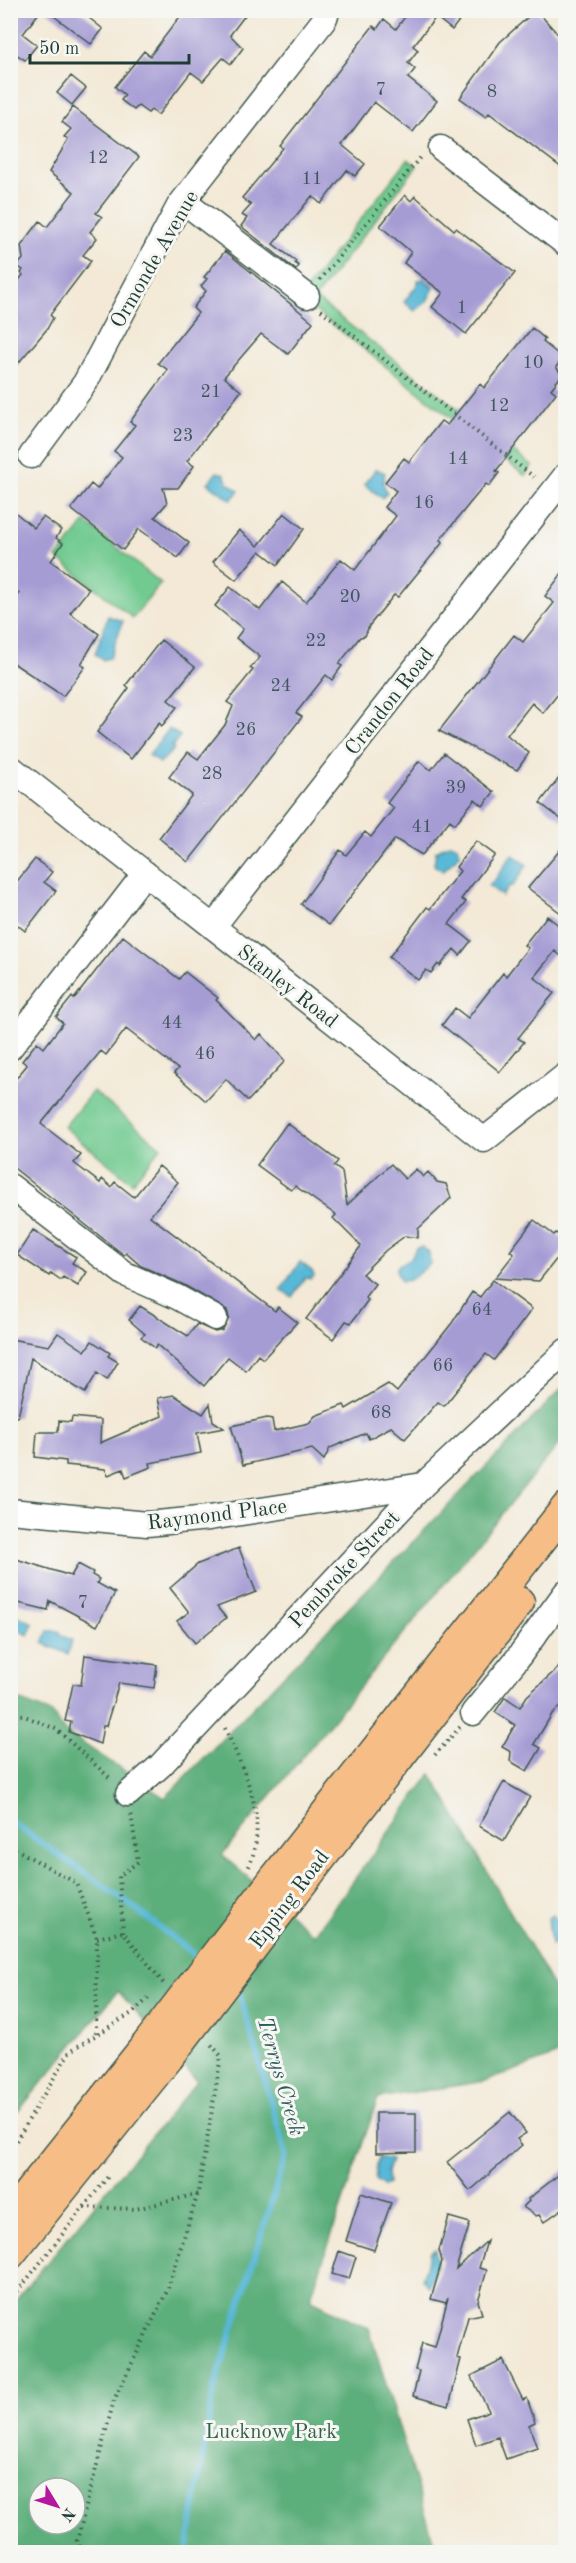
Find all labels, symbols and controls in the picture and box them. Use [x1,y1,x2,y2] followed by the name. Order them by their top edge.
[30,27,189,65] scale bar
[39,40,79,58] text: 50 m
[376,81,386,99] house number: 7
[487,83,497,101] house number: 8
[88,149,108,167] house number: 12
[302,170,322,188] house number: 11
[107,187,203,332] street label: Ormonde Avenue
[457,299,467,317] house number: 1
[523,354,543,372] house number: 10
[201,383,221,401] house number: 21
[489,397,509,415] house number: 12
[173,427,193,445] house number: 23
[448,450,468,468] house number: 14
[414,494,434,512] house number: 16
[340,588,360,606] house number: 20
[306,632,326,650] house number: 22
[342,644,438,760] street label: Crandon Road
[271,677,291,695] house number: 24
[236,721,256,739] house number: 26
[202,765,222,783] house number: 28
[446,779,466,797] house number: 39
[412,818,432,836] house number: 41
[233,942,341,1033] street label: Stanley Road
[162,1014,182,1032] house number: 44
[195,1045,215,1063] house number: 46
[472,1301,492,1319] house number: 64
[433,1357,453,1375] house number: 66
[371,1404,391,1422] house number: 68
[146,1496,288,1534] street label: Raymond Place
[286,1507,404,1633] street label: Pembroke Street
[78,1594,88,1612] house number: 7
[247,1847,334,1953] street label: Epping Road
[253,2014,308,2139] water label: Terrys Creek
[205,2422,337,2443] park label: Lucknow Park
[27,2476,87,2536] north arrow
[57,2504,77,2524] text: N

